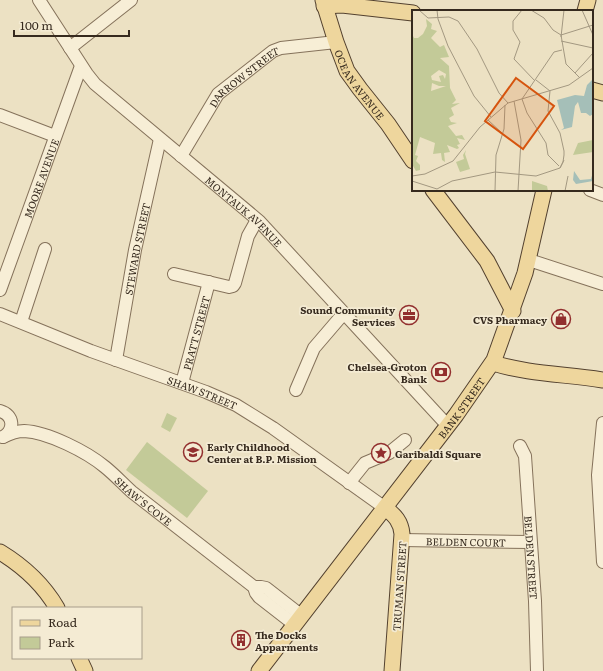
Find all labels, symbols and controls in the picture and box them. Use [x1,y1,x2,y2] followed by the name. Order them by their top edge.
[412,10,593,191] inset map
[14,12,129,38] scale bar
[20,16,53,34] text: 100 m
[204,42,281,110] street label: DARROW STREET
[332,47,389,122] street label: OCEAN AVENUE
[19,136,62,220] street label: MOORE AVENUE
[202,172,286,250] street label: MONTAUK AVENUE
[120,201,153,296] street label: STEWARD STREET
[178,294,213,372] street label: PRATT STREET
[300,302,396,329] place label: Sound Community Services
[398,304,420,326] office icon: Sound Community Services
[550,308,572,330] shop icon: CVS Pharmacy
[473,312,548,327] place label: CVS Pharmacy
[348,359,427,386] place label: Chelsea-Groton Bank
[430,361,452,383] bank icon: Chelsea-Groton Bank
[165,371,240,412] street label: SHAW STREET
[434,374,488,441] street label: BANK STREET
[207,439,317,466] place label: Early Childhood Center at B.P. Mission
[182,441,204,463] school or university icon: Early Childhood Center at B.P. Mission
[370,442,392,464] place icon: Garibaldi Square
[395,446,482,461] place label: Garibaldi Square
[112,472,176,528] street label: SHAW'S COVE
[522,515,542,600] street label: BELDEN STREET
[426,533,506,549] street label: BELDEN COURT
[388,541,410,631] street label: TRUMAN STREET
[12,607,142,659] legend
[48,613,78,631] text: Road
[255,627,318,654] place label: The Docks Apparments
[230,629,252,651] building icon: The Docks Apparments
[48,633,75,651] text: Park

